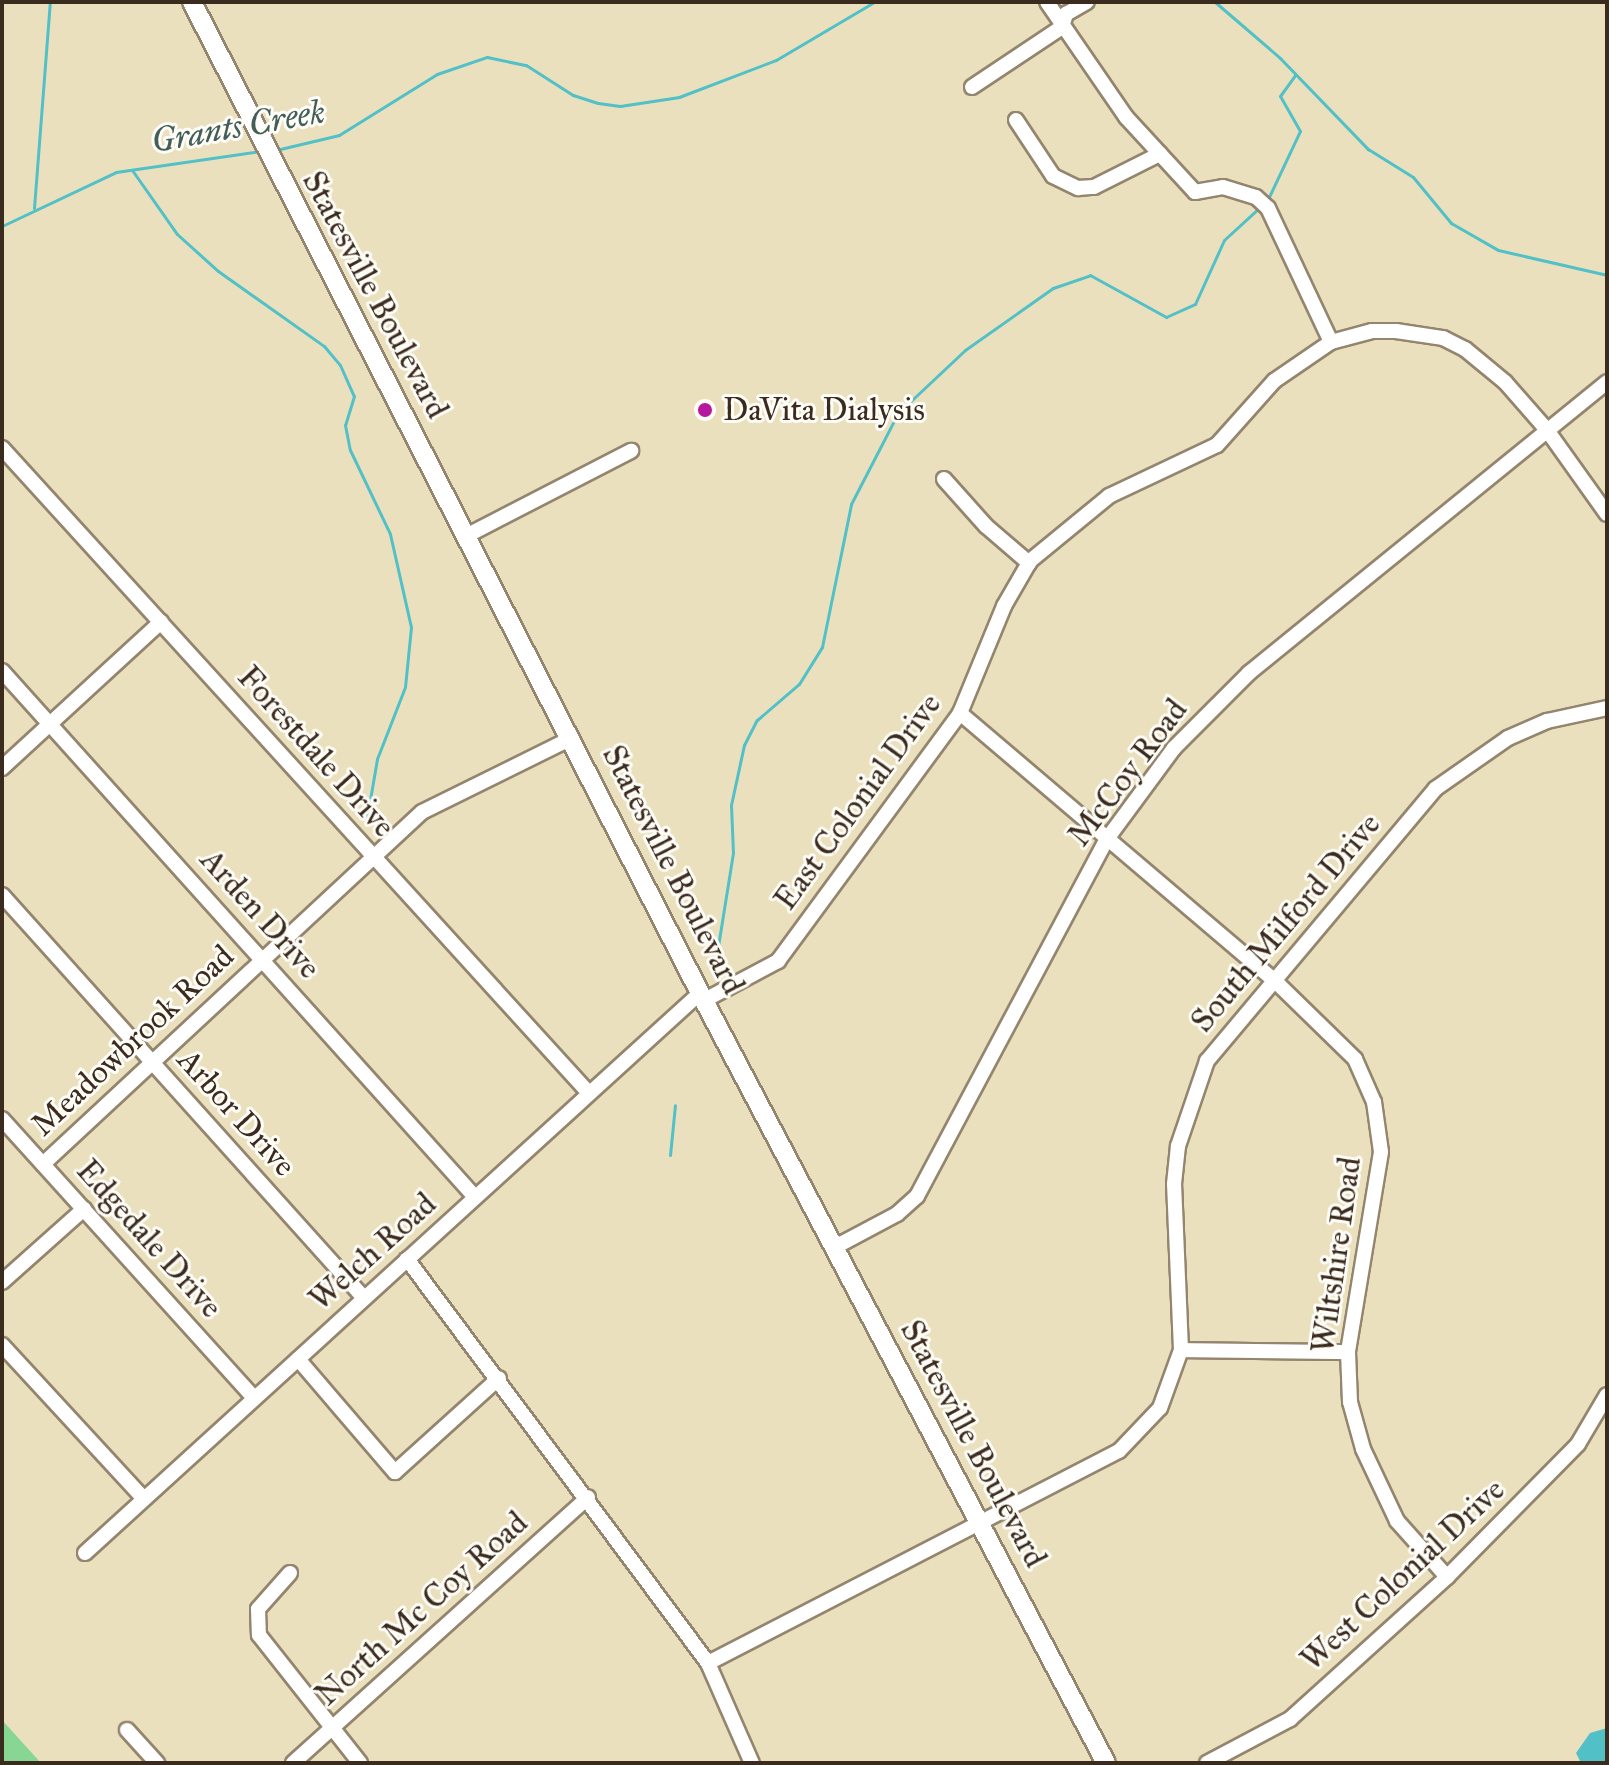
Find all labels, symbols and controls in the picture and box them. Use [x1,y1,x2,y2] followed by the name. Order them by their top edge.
[148,91,328,161] water label: Grants Creek
[294,165,456,425] street label: Statesville Boulevard
[723,391,925,429] place label: DaVita Dialysis
[694,399,716,421] marker: DaVita Dialysis
[229,659,403,845] street label: Forestdale Drive
[767,686,949,918] street label: East Colonial Drive
[1060,692,1196,854] street label: McCoy Road
[594,739,752,1001] street label: Statesville Boulevard
[1183,806,1389,1040] street label: South Milford Drive
[192,841,328,987] street label: Arden Drive
[24,937,242,1145] street label: Meadowbrook Road
[169,1041,303,1185] street label: Arbor Drive
[68,1152,230,1326] street label: Edgedale Drive
[1304,1155,1370,1355] street label: Wiltshire Road
[302,1185,444,1319] street label: Welch Road
[892,1314,1054,1574] street label: Statesville Boulevard
[1293,1471,1513,1679] street label: West Colonial Drive
[308,1504,536,1714] street label: North Mc Coy Road

